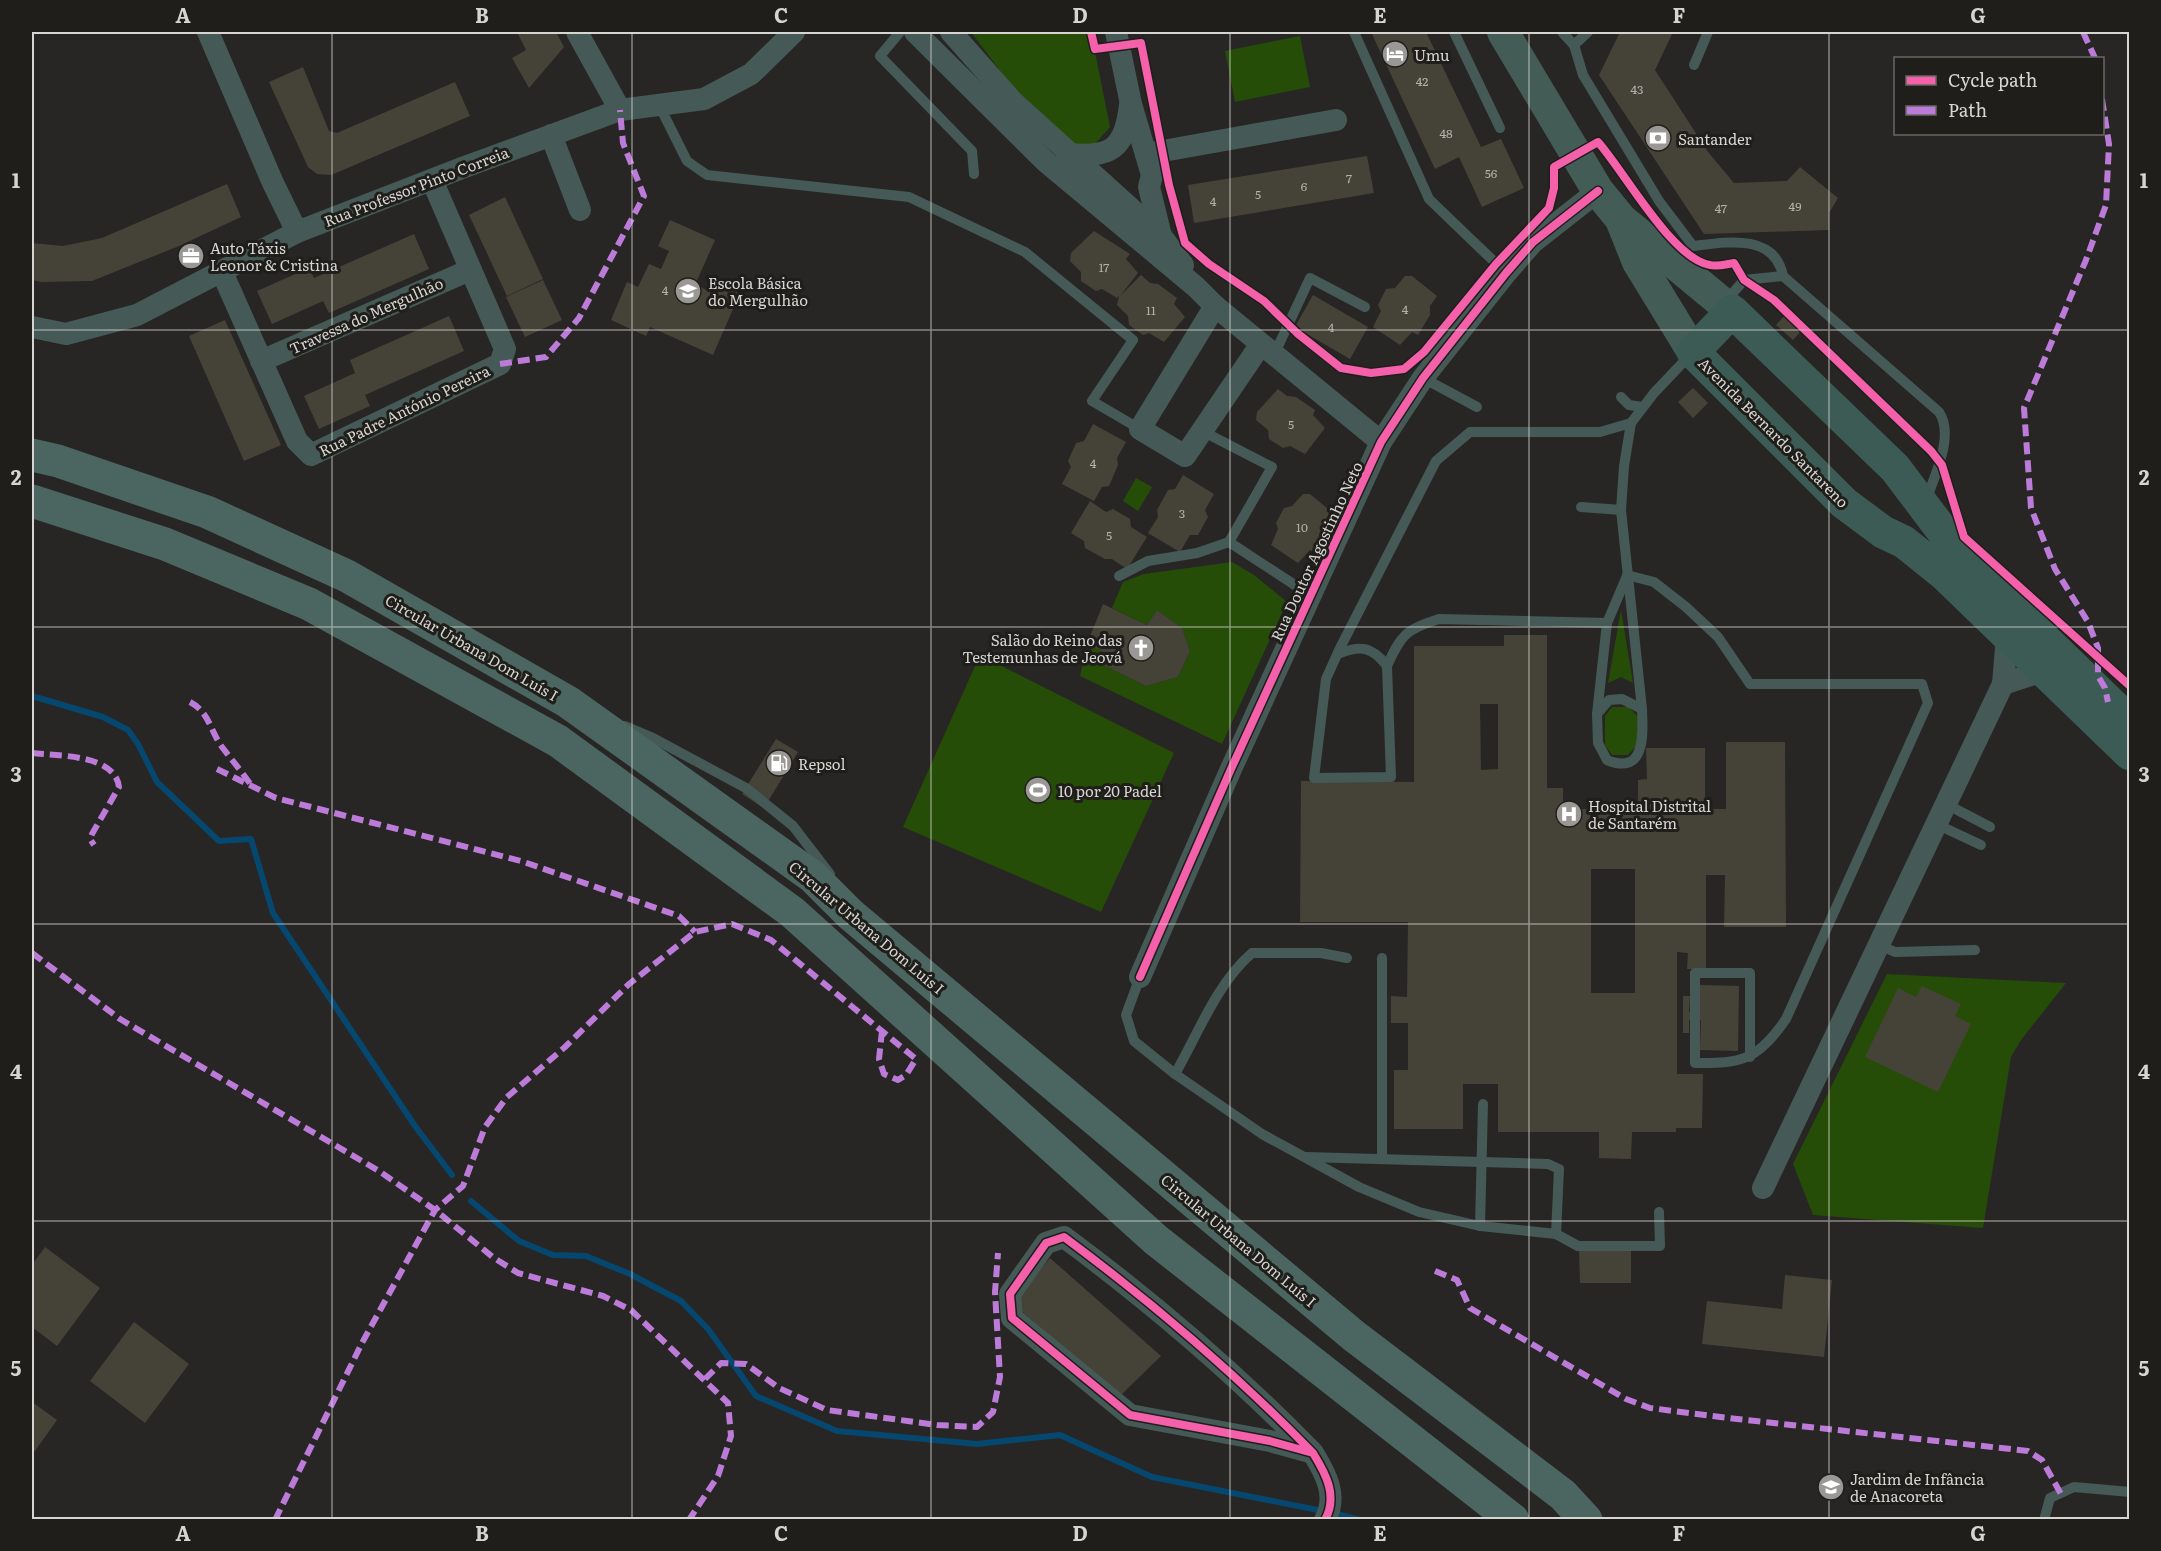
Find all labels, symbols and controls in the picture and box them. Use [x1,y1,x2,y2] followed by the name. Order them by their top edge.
[175,0,191,29] text: A
[475,0,489,29] text: B
[774,0,788,29] text: C
[1072,0,1088,29] text: D
[1373,0,1387,29] text: E
[1673,0,1686,29] text: F
[1970,0,1986,29] text: G
[1380,39,1410,69] hotel icon: Umu
[1414,43,1450,66] place label: Umu
[1894,57,2104,135] legend
[1948,66,2037,93] text: Cycle path
[1416,72,1428,90] house number: 42
[1630,80,1644,98] house number: 43
[1948,96,1987,123] text: Path
[1643,123,1673,153] bank icon: Santander
[1439,124,1453,142] house number: 48
[1678,127,1752,150] place label: Santander
[320,140,513,232] street label: Rua Professor Pinto Correia
[12,164,20,194] text: 1
[1485,164,1498,182] house number: 56
[2140,164,2148,194] text: 1
[1346,169,1352,187] house number: 7
[1301,177,1308,195] house number: 6
[1255,185,1261,203] house number: 5
[1210,192,1217,210] house number: 4
[1789,197,1801,215] house number: 49
[1715,199,1727,217] house number: 47
[210,236,339,276] place label: Auto Táxis Leonor & Cristina
[176,241,206,271] office icon: Auto Táxis Leonor & Cristina
[1099,258,1109,276] house number: 17
[286,271,447,359] street label: Travessa do Mergulhão
[708,271,808,311] place label: Escola Básica do Mergulhão
[673,276,703,306] school or university icon: Escola Básica do Mergulhão
[662,281,669,299] house number: 4
[1402,300,1409,318] house number: 4
[1146,301,1156,319] house number: 11
[1328,318,1335,336] house number: 4
[1694,352,1855,513] street label: Avenida Bernardo Santareno
[315,358,494,461] street label: Rua Padre António Pereira
[1288,415,1294,433] house number: 5
[1090,454,1097,472] house number: 4
[1264,457,1368,645] street label: Rua Doutor Agostinho Neto
[11,461,22,491] text: 2
[2139,461,2150,491] text: 2
[1179,504,1185,522] house number: 3
[1296,518,1308,536] house number: 10
[1106,526,1112,544] house number: 5
[381,588,563,706] street label: Circular Urbana Dom Luís I
[962,628,1123,668] place label: Salão do Reino das Testemunhas de Jeová
[1126,633,1156,663] church icon: Salão do Reino das Testemunhas de Jeová
[764,748,794,778] fuel station icon: Repsol
[798,752,845,775] place label: Repsol
[10,758,22,788] text: 3
[2138,758,2150,788] text: 3
[1023,775,1053,805] sports icon: 10 por 20 Padel
[1058,779,1162,802] place label: 10 por 20 Padel
[1588,794,1711,834] place label: Hospital Distrital de Santarém
[1554,799,1584,829] hospital icon: Hospital Distrital de Santarém
[784,855,950,999] street label: Circular Urbana Dom Luís I
[10,1055,22,1085] text: 4
[2138,1055,2150,1085] text: 4
[1156,1168,1322,1312] street label: Circular Urbana Dom Luís I
[11,1352,22,1382] text: 5
[2139,1352,2150,1382] text: 5
[1850,1467,1985,1507] place label: Jardim de Infância de Anacoreta
[1816,1472,1846,1502] school or university icon: Jardim de Infância de Anacoreta
[175,1517,191,1547] text: A
[475,1517,489,1547] text: B
[774,1517,788,1547] text: C
[1072,1517,1088,1547] text: D
[1373,1517,1387,1547] text: E
[1673,1517,1686,1547] text: F
[1970,1517,1986,1547] text: G

